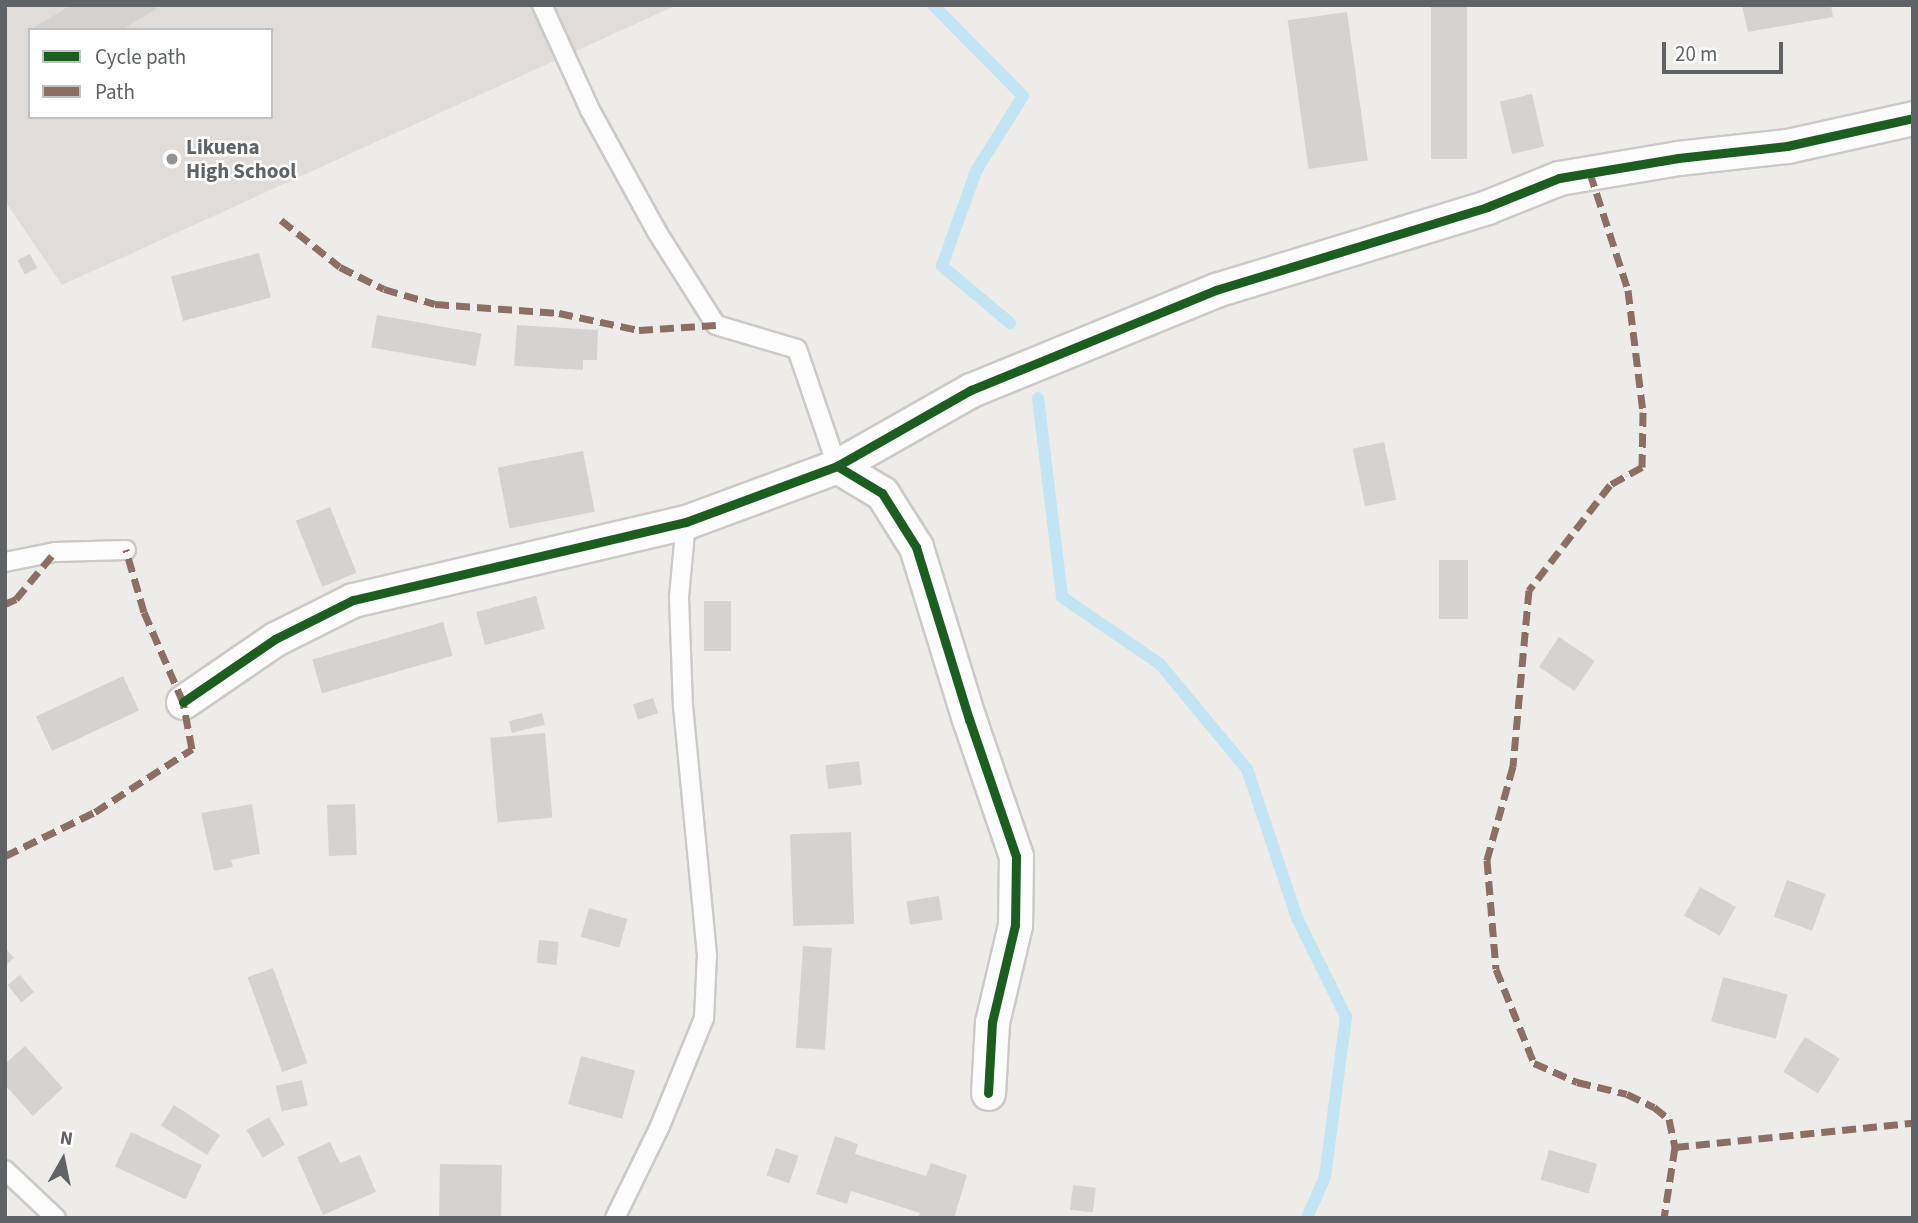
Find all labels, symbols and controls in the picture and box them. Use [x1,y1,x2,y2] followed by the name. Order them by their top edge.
[28,28,273,119] legend
[1666,28,1787,72] scale bar
[1675,39,1717,69] text: 20 m
[95,42,186,72] text: Cycle path
[95,77,135,107] text: Path
[186,134,296,184] place label: Likuena High School
[164,151,180,167] marker: Likuena High School
[58,1124,75,1153] text: N
[28,1125,98,1195] north arrow

